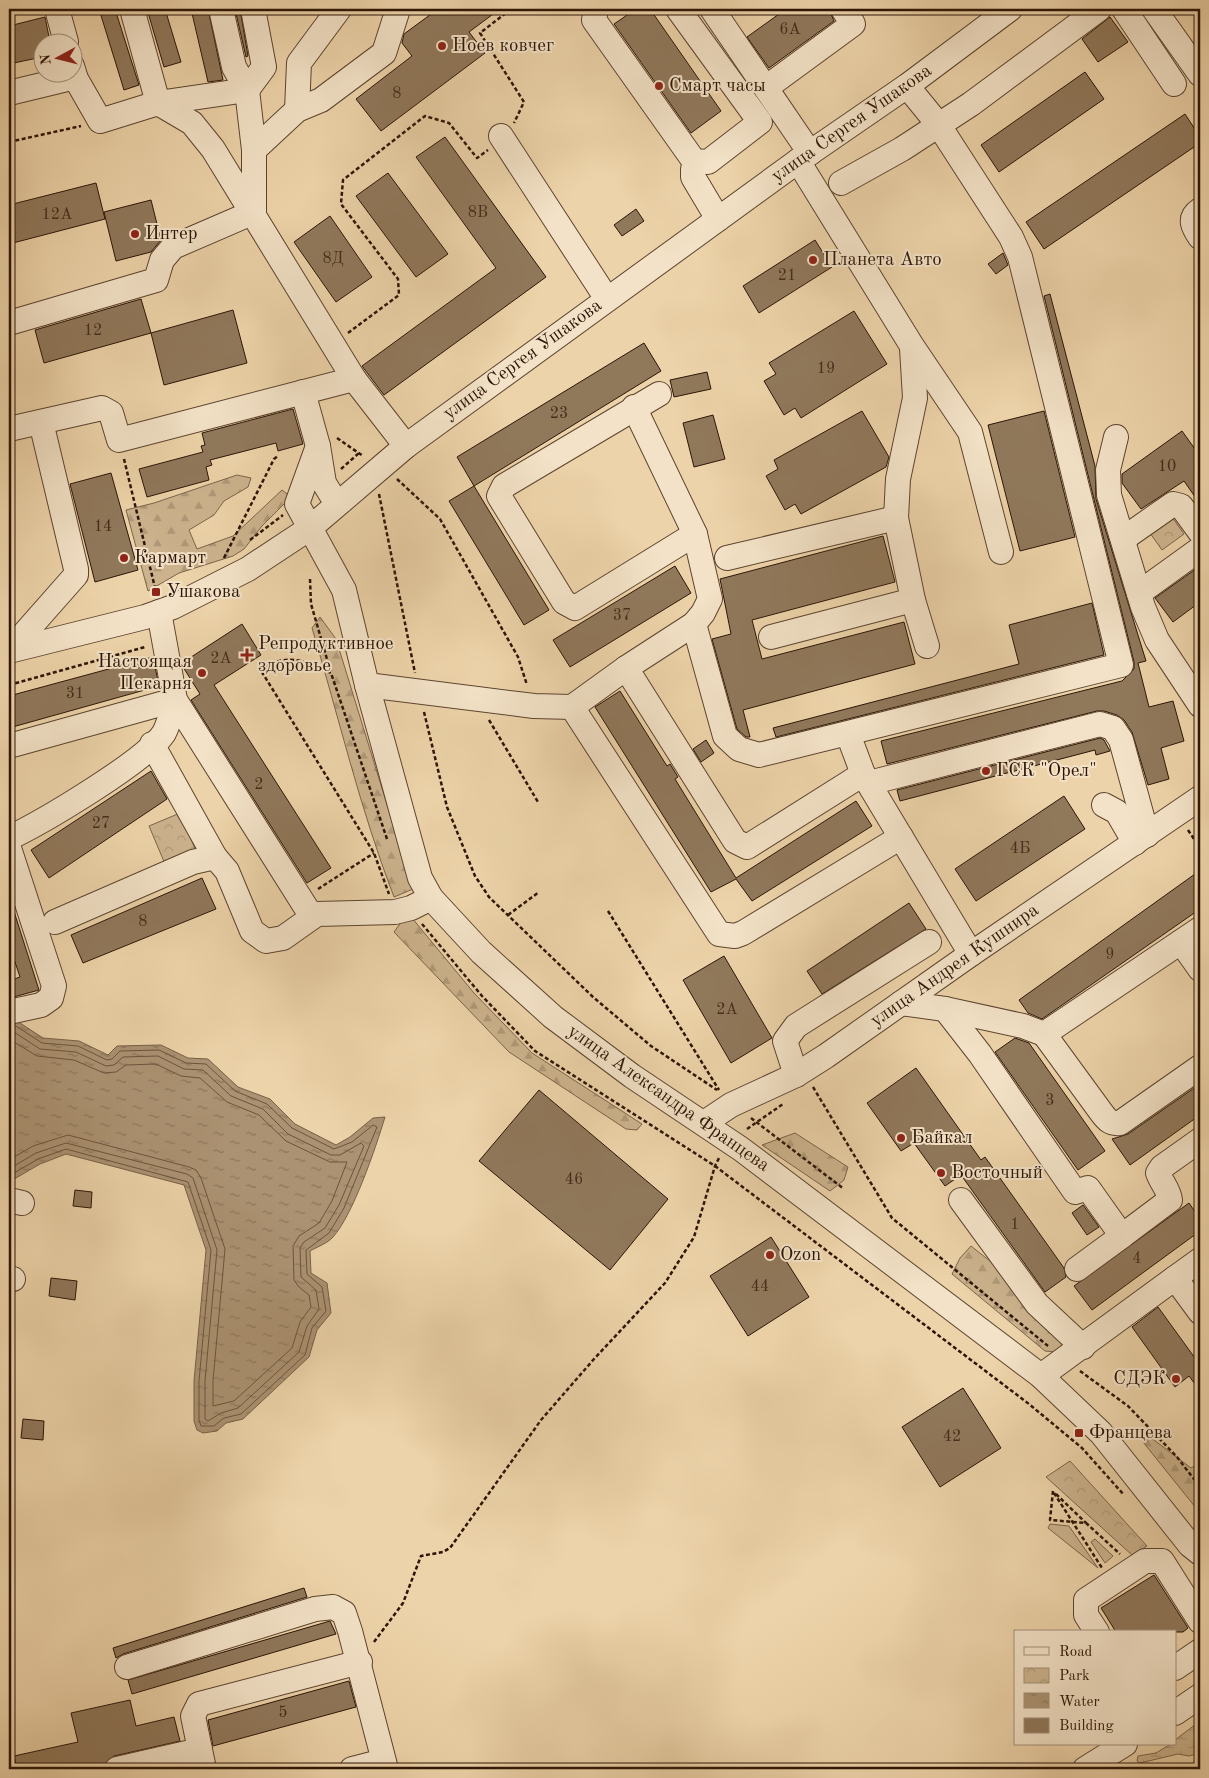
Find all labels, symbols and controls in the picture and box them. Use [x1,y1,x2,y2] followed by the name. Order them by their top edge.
[779,22,801,38] house number: 6А
[32,32,82,82] north arrow
[452,37,554,56] place label: Ноев ковчег
[436,40,448,52] marker: Ноев ковчег
[38,53,54,66] text: N
[768,61,936,187] street label: улица Сергея Ушакова
[669,77,766,96] place label: Смарт часы
[653,80,665,92] marker: Смарт часы
[392,86,402,102] house number: 8
[468,205,488,221] house number: 8В
[42,207,72,223] house number: 12А
[145,225,198,244] place label: Интер
[129,228,141,240] marker: Интер
[322,251,344,267] house number: 8Д
[823,251,942,270] place label: Планета Авто
[807,254,819,266] marker: Планета Авто
[778,268,796,284] house number: 21
[440,296,606,424] street label: улица Сергея Ушакова
[84,323,102,339] house number: 12
[817,361,835,377] house number: 19
[550,406,568,422] house number: 23
[1158,459,1176,475] house number: 10
[94,519,112,535] house number: 14
[134,549,206,568] place label: Кармарт
[118,552,130,564] marker: Кармарт
[166,583,241,602] place label: Ушакова
[150,586,162,598] marker: Ушакова
[613,608,631,624] house number: 37
[258,635,394,676] place label: Репродуктивное здоровье
[240,648,254,662] marker: Репродуктивное здоровье
[210,651,232,667] house number: 2А
[97,653,192,694] place label: Настоящая Пекарня
[196,667,208,679] marker: Настоящая Пекарня
[66,686,84,702] house number: 31
[996,762,1097,781] place label: ГСК "Орел"
[980,765,992,777] marker: ГСК "Орел"
[254,777,264,793] house number: 2
[92,816,110,832] house number: 27
[1010,841,1030,857] house number: 4Б
[868,900,1043,1031] street label: улица Андрея Кушнира
[138,914,148,930] house number: 8
[1105,947,1115,963] house number: 9
[716,1002,738,1018] house number: 2А
[564,1022,773,1176] street label: улица Александра Францева
[1045,1093,1055,1109] house number: 3
[911,1129,973,1148] place label: Байкал
[895,1132,907,1144] marker: Байкал
[951,1164,1043,1183] place label: Восточный
[935,1167,947,1179] marker: Восточный
[565,1172,583,1188] house number: 46
[1010,1217,1020,1233] house number: 1
[780,1246,821,1265] place label: Ozon
[764,1249,776,1261] marker: Ozon
[1132,1251,1142,1267] house number: 4
[751,1279,769,1295] house number: 44
[1113,1370,1166,1389] place label: СДЭК
[1170,1373,1182,1385] marker: СДЭК
[1089,1424,1173,1443] place label: Францева
[1073,1427,1085,1439] marker: Францева
[943,1429,961,1445] house number: 42
[1014,1630,1176,1746] legend
[1059,1645,1093,1660] text: Road
[1059,1669,1090,1684] text: Park
[1059,1695,1100,1710] text: Water
[278,1705,288,1721] house number: 5
[1059,1719,1114,1734] text: Building

